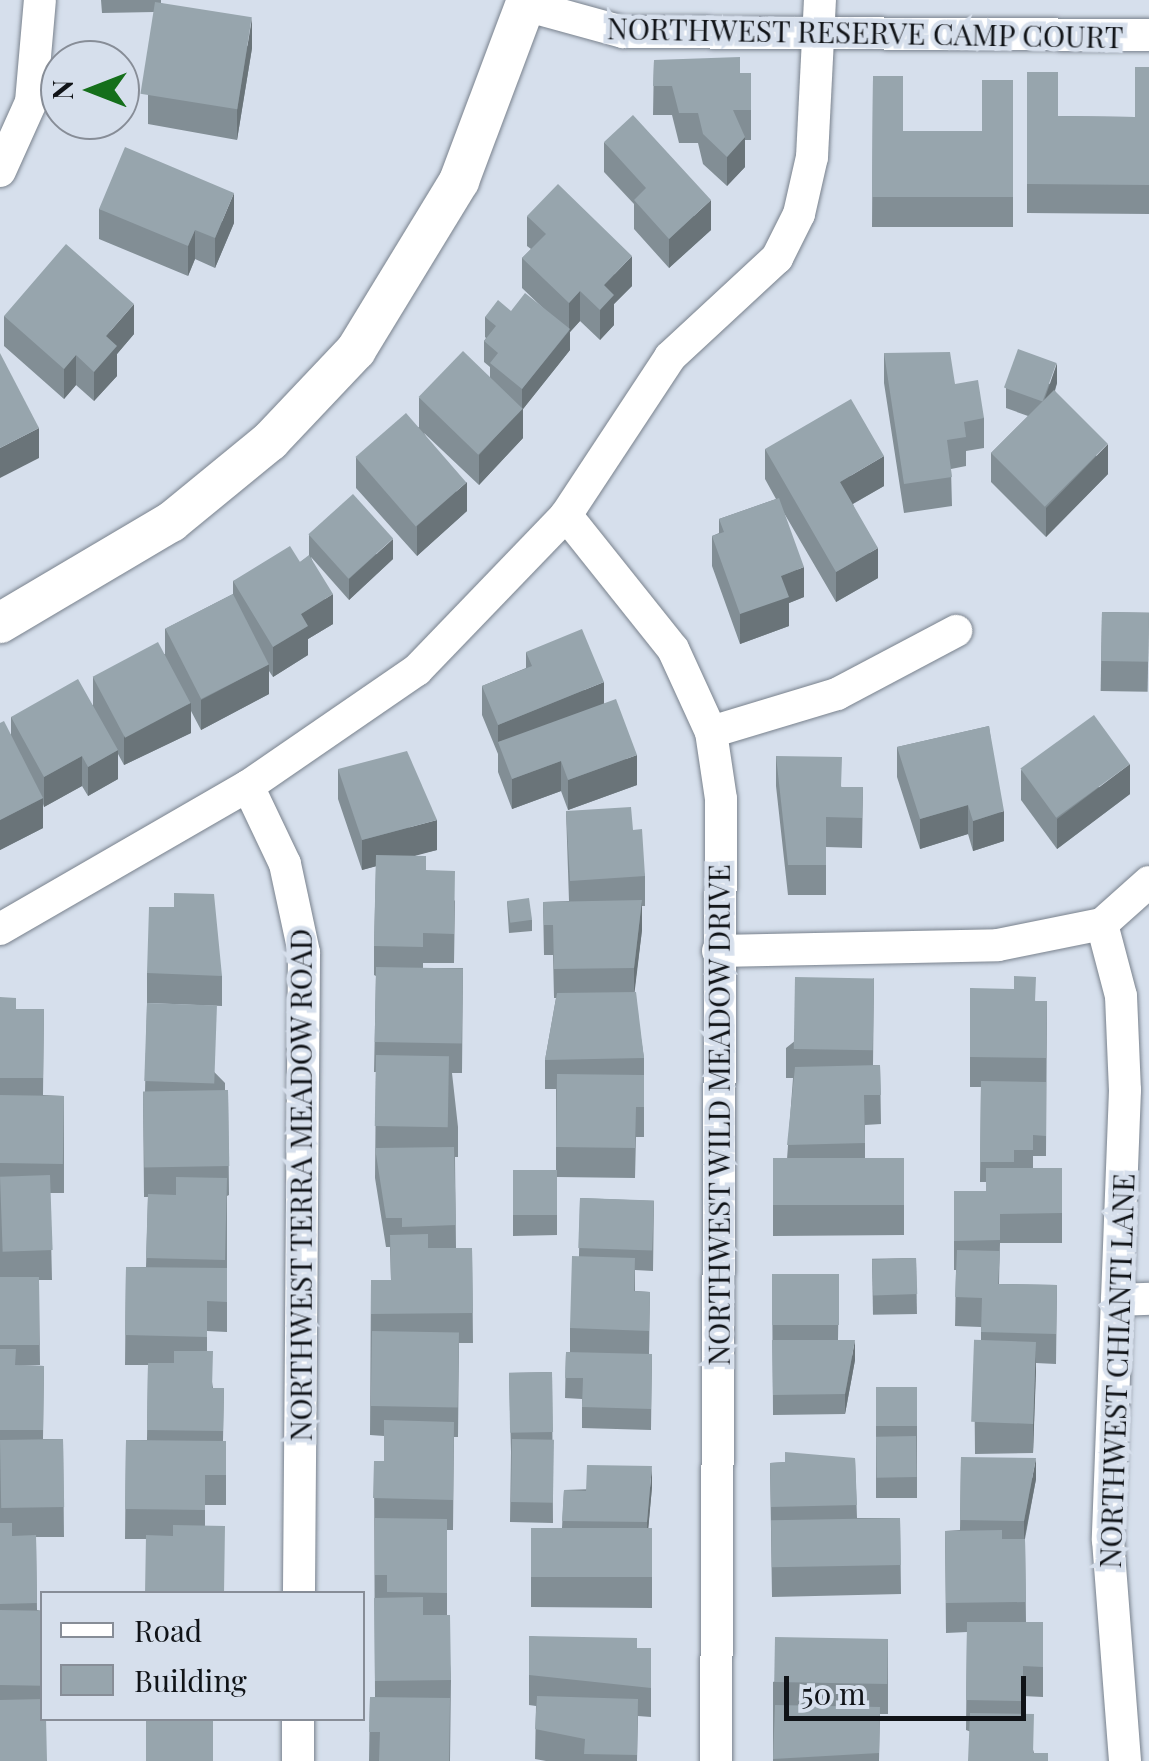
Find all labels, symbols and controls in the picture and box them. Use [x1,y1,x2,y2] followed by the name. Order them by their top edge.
[606,9,1124,55] street label: NORTHWEST RESERVE CAMP COURT
[40,40,140,140] north arrow
[43,80,80,100] text: N
[700,863,736,1367] street label: NORTHWEST WILD MEADOW DRIVE
[282,927,318,1443] street label: NORTHWEST TERRA MEADOW ROAD
[1091,1173,1141,1569] street label: NORTHWEST CHIANTI LANE
[40,1591,365,1721] legend
[134,1610,202,1650] text: Road
[789,1656,1032,1718] scale bar
[134,1660,247,1700] text: Building
[801,1673,866,1713] text: 50 m

